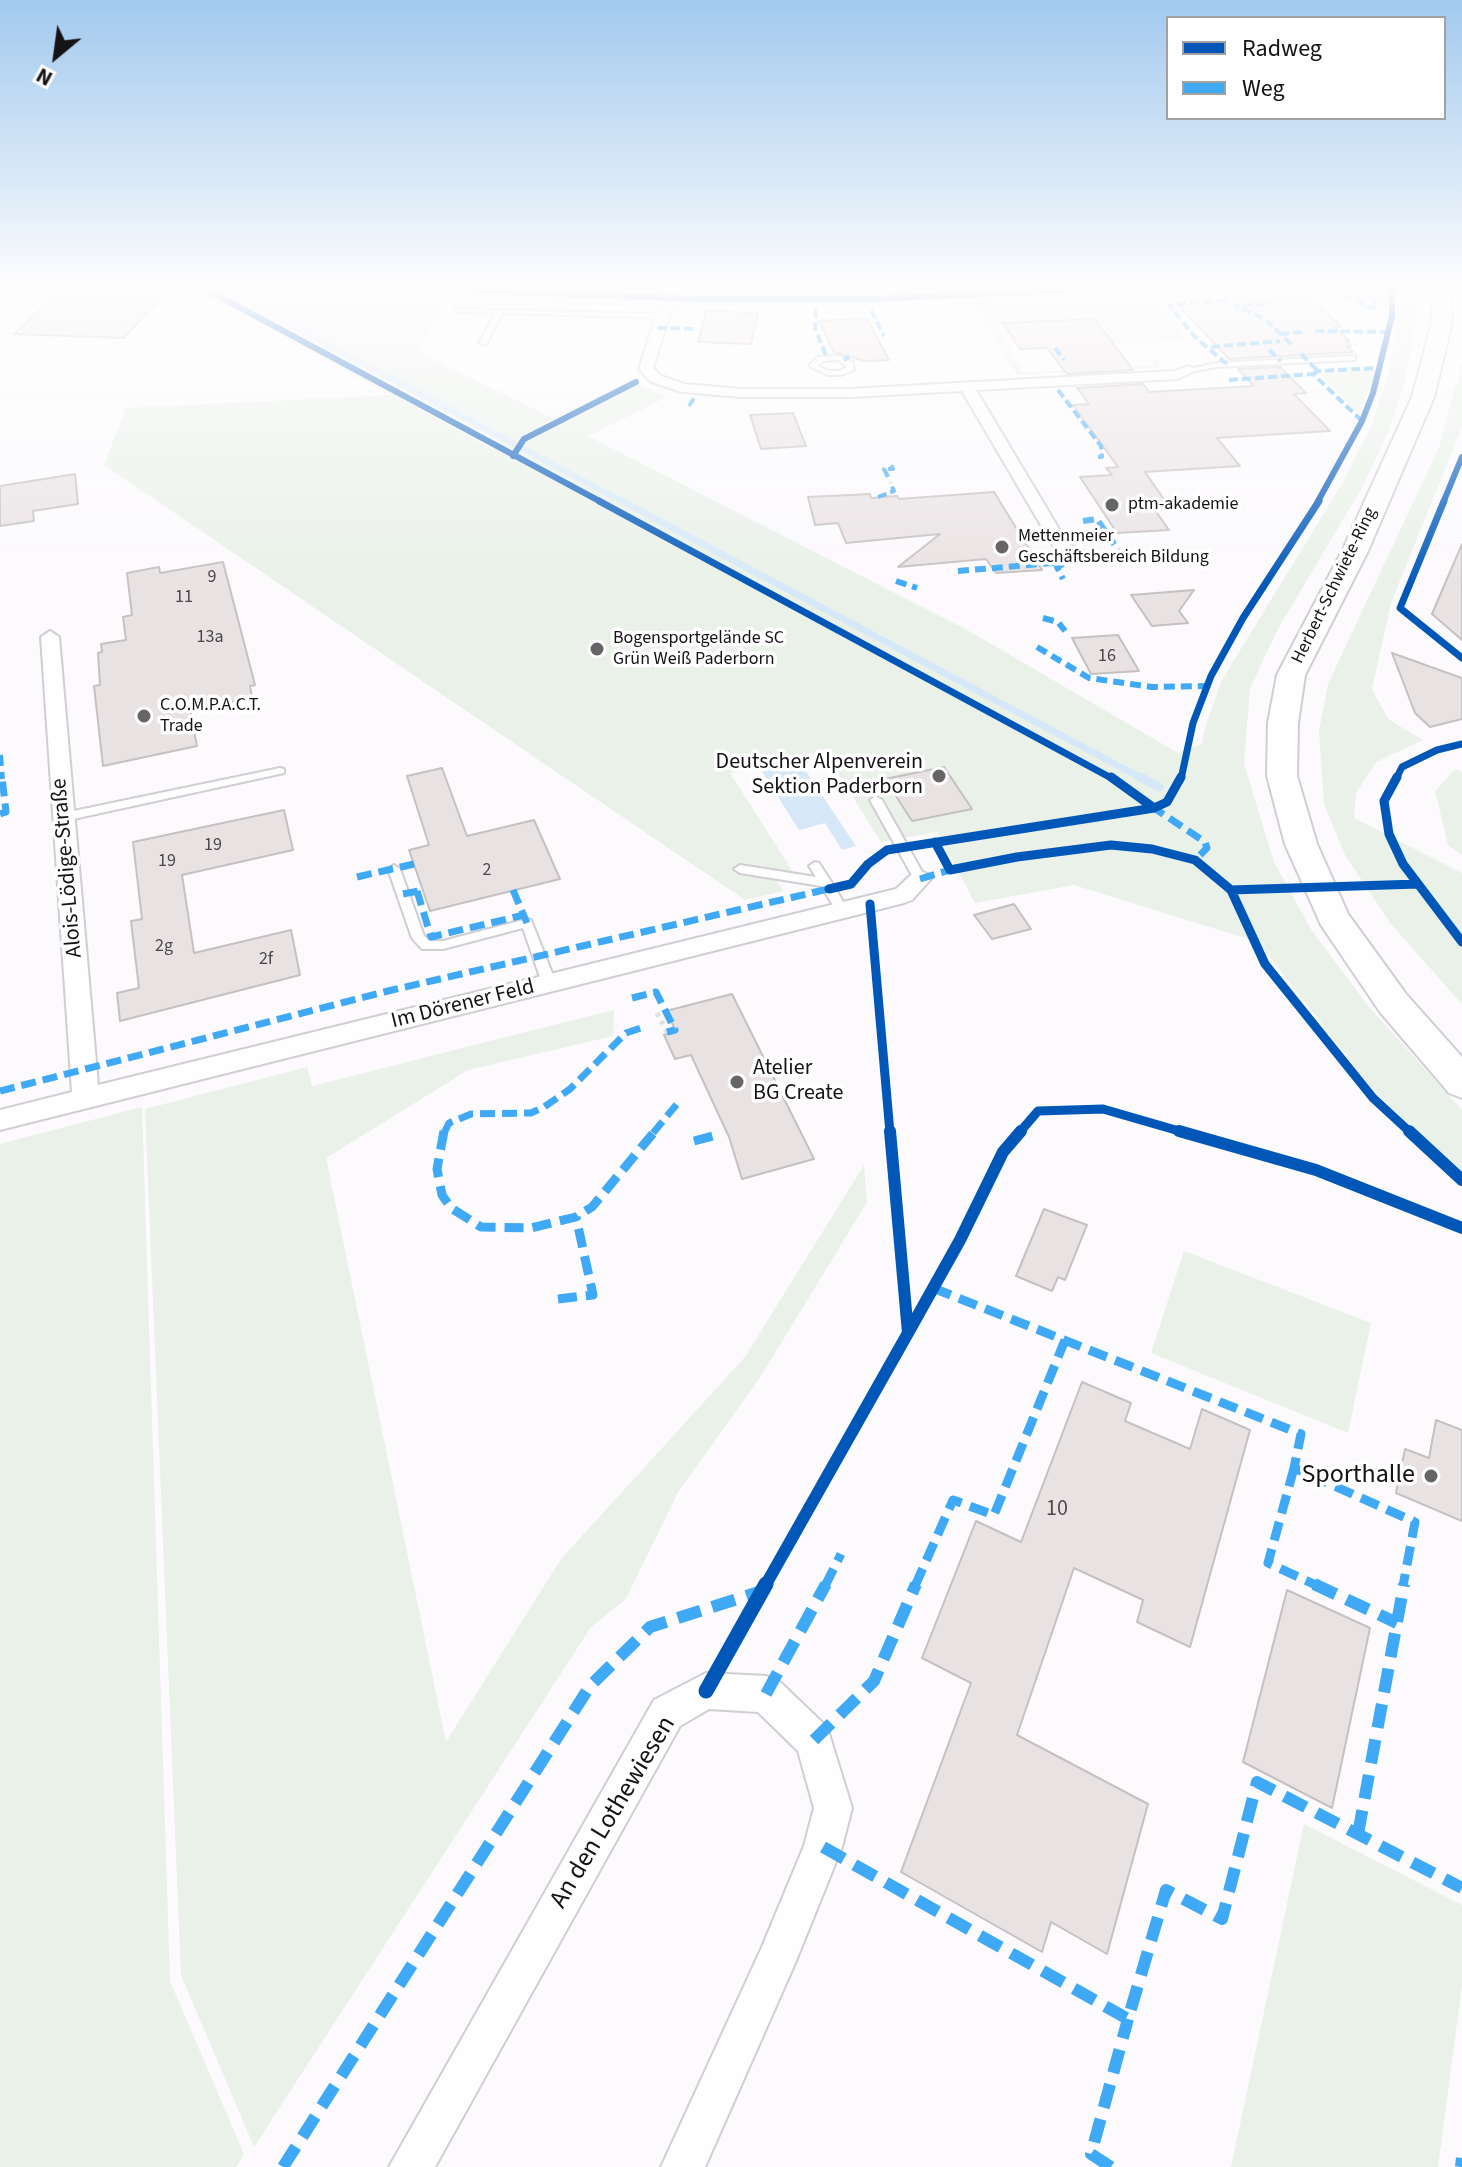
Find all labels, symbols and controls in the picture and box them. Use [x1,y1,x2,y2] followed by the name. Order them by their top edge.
[16,16,96,96] north arrow
[1166,16,1446,120] legend
[1242,31,1322,66] text: Radweg
[30,59,59,95] text: N
[1242,71,1285,106] text: Weg
[1128,494,1238,516] place label: ptm-akademie
[1103,496,1121,514] marker: ptm-akademie
[1288,505,1382,667] street label: Herbert-Schwiete-Ring
[1018,526,1209,568] place label: Mettenmeier Geschäftsbereich Bildung
[993,538,1011,556] marker: Mettenmeier Geschäftsbereich Bildung
[208,567,216,589] house number: 9
[175,587,193,609] house number: 11
[197,627,223,649] house number: 13a
[613,628,784,670] place label: Bogensportgelände SC Grün Weiß Paderborn
[588,640,606,658] marker: Bogensportgelände SC Grün Weiß Paderborn
[1098,646,1116,668] house number: 16
[160,695,261,738] place label: C.O.M.P.A.C.T. Trade
[135,707,153,725] marker: C.O.M.P.A.C.T. Trade
[716,750,923,802] place label: Deutscher Alpenverein Sektion Paderborn
[930,767,948,785] marker: Deutscher Alpenverein Sektion Paderborn
[47,777,89,959] street label: Alois-Lödige-Straße
[204,835,222,857] house number: 19
[158,851,176,873] house number: 19
[483,860,491,882] house number: 2
[155,936,173,958] house number: 2g
[259,949,273,971] house number: 2f
[389,974,537,1036] street label: Im Dörener Feld
[753,1056,843,1108] place label: Atelier BG Create
[728,1073,746,1091] marker: Atelier BG Create
[1301,1460,1415,1492] place label: Sporthalle
[1422,1467,1440,1485] marker: Sporthalle
[1046,1497,1068,1523] house number: 10
[544,1711,684,1915] street label: An den Lothewiesen

